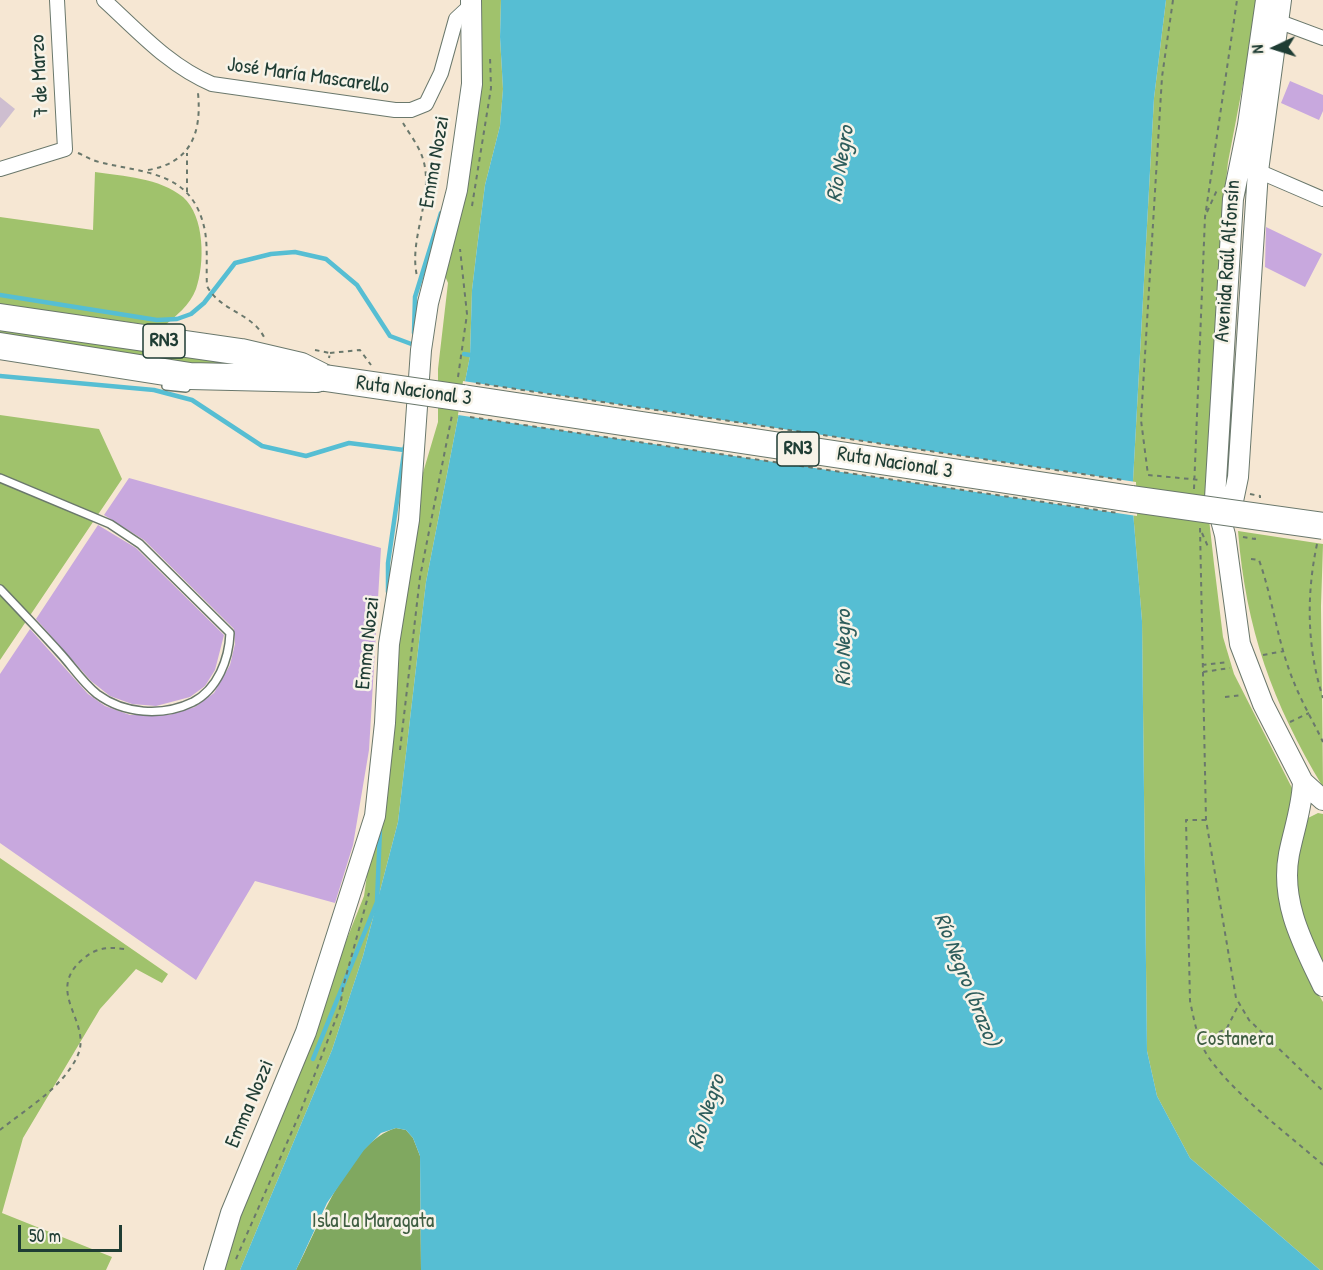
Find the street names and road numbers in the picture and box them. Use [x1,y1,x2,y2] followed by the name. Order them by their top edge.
[25,34,55,118] street label: 7 de Marzo
[225,52,391,100] street label: José María Mascarello
[414,114,456,210] street label: Emma Nozzi
[1210,179,1246,343] street label: Avenida Raúl Alfonsín
[143,324,185,358] road number: RN3
[355,370,473,412] street label: Ruta Nacional 3
[777,432,819,466] road number: RN3
[836,441,954,485] street label: Ruta Nacional 3
[351,595,385,691] street label: Emma Nozzi
[220,1056,280,1152] street label: Emma Nozzi

